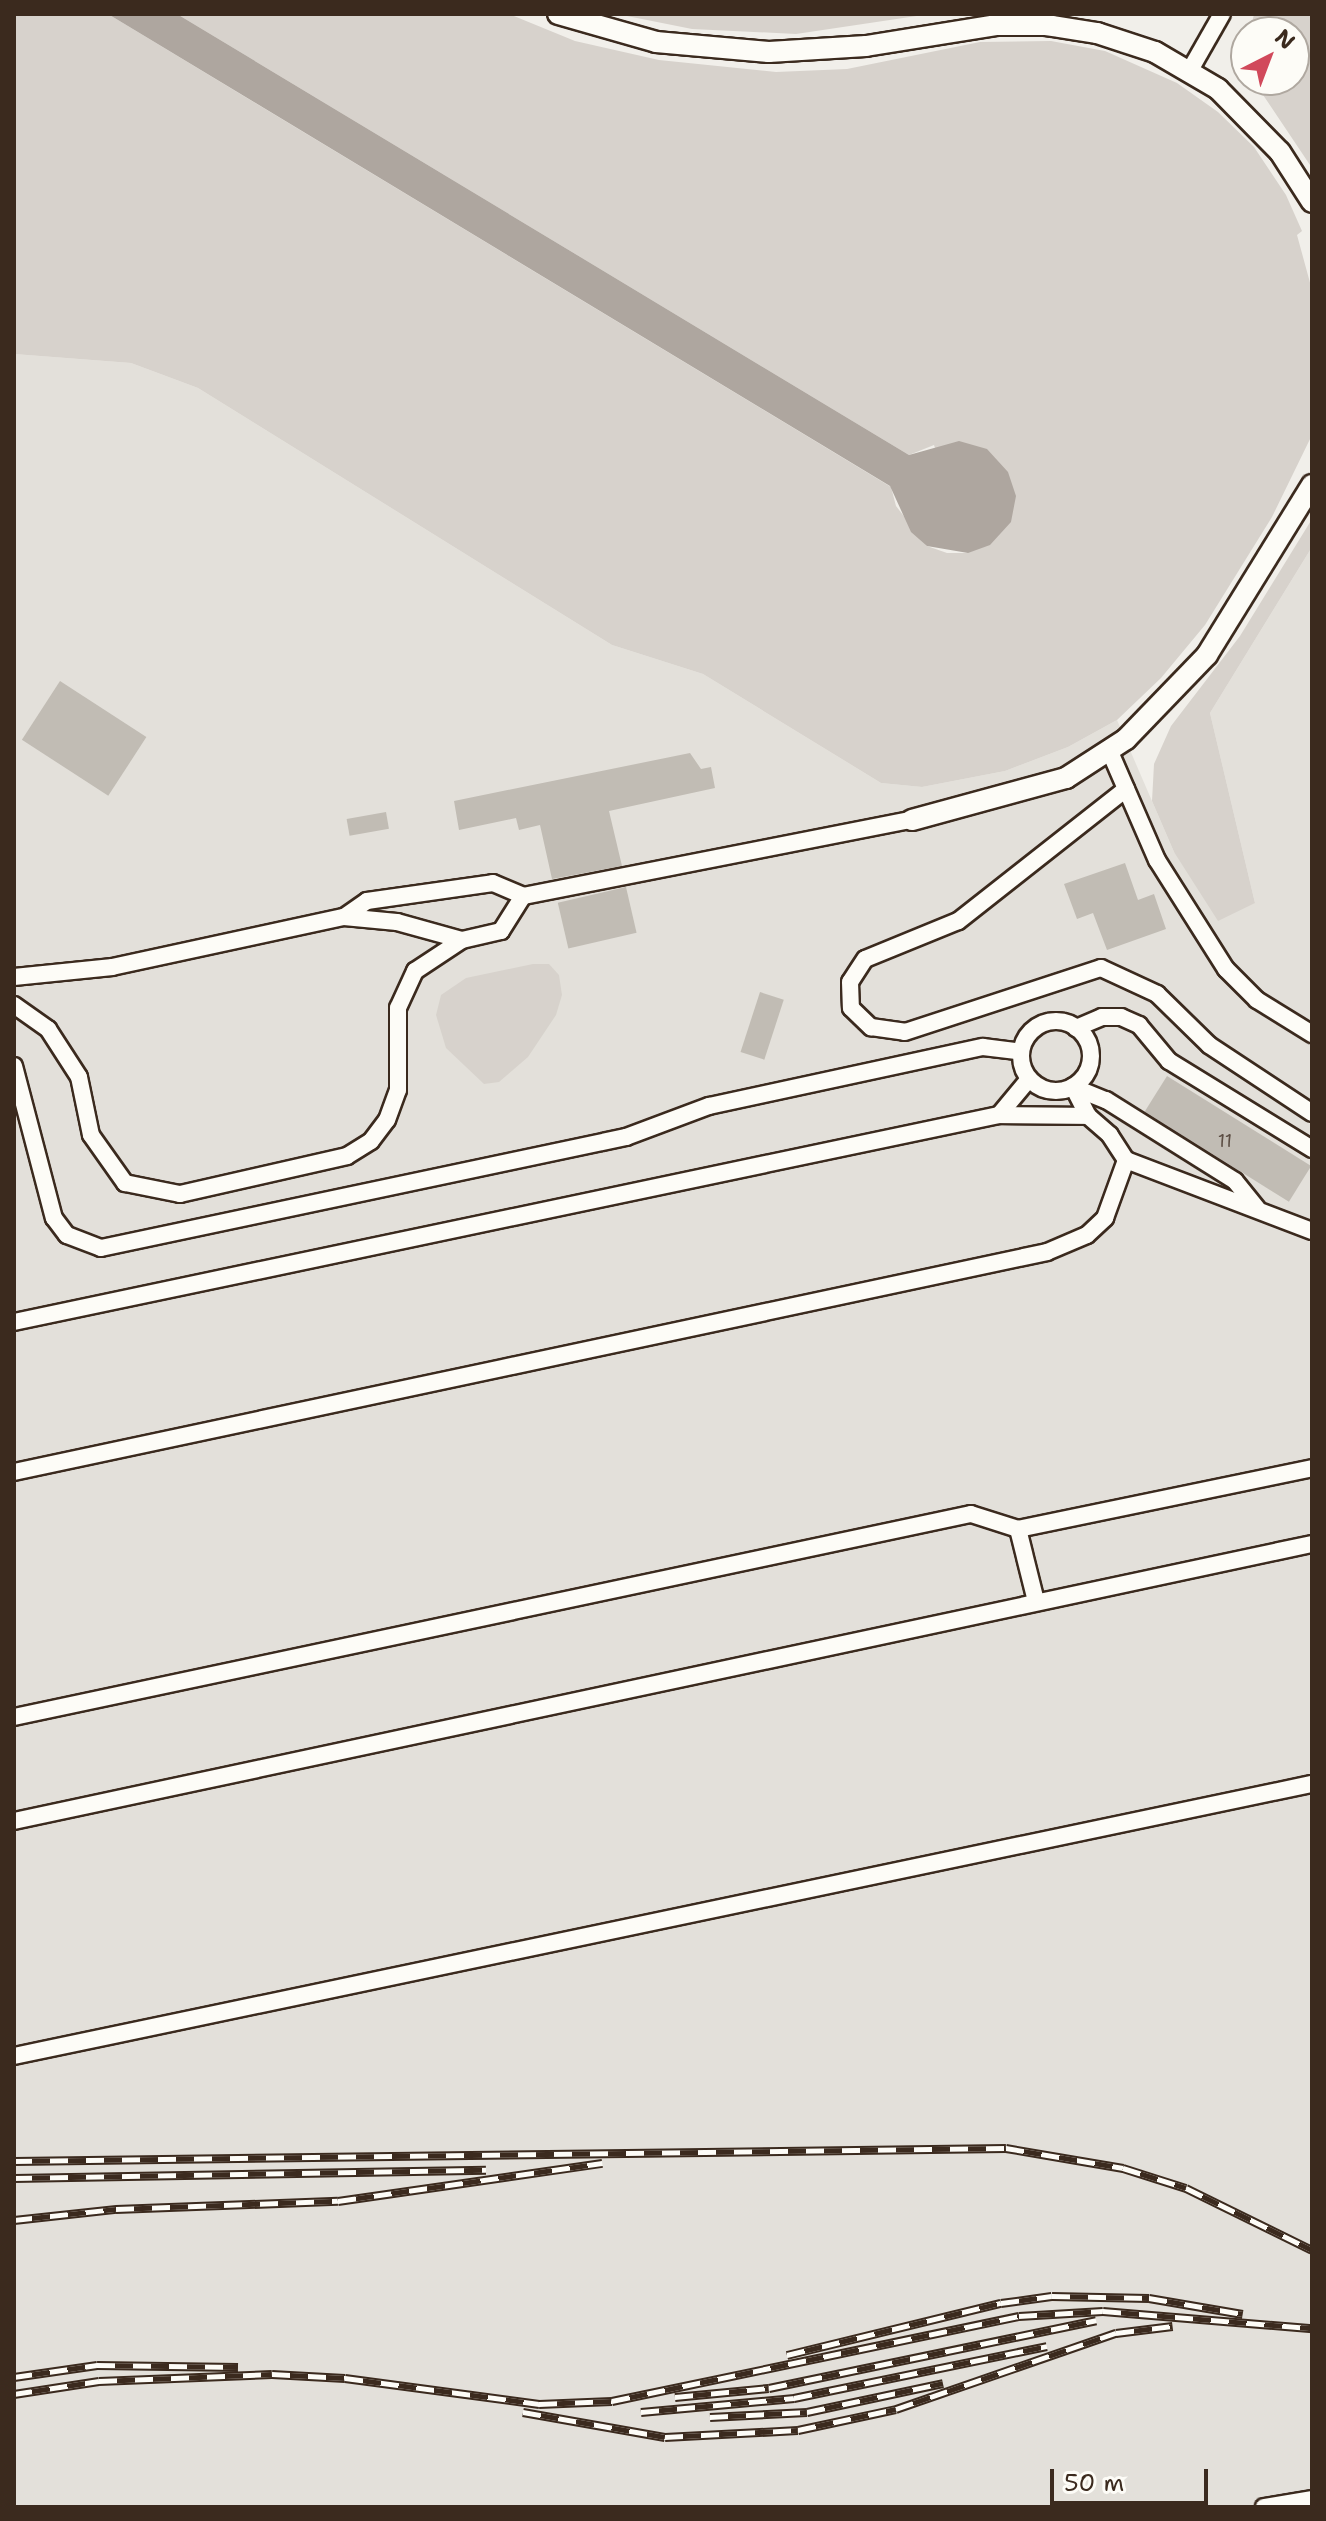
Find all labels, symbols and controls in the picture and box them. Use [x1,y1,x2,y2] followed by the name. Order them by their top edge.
[1230,16,1310,96] north arrow
[1269,23,1301,56] text: N
[1218,1130,1232,1152] house number: 11
[1054,2453,1212,2503] scale bar
[1064,2467,1124,2499] text: 50 m

